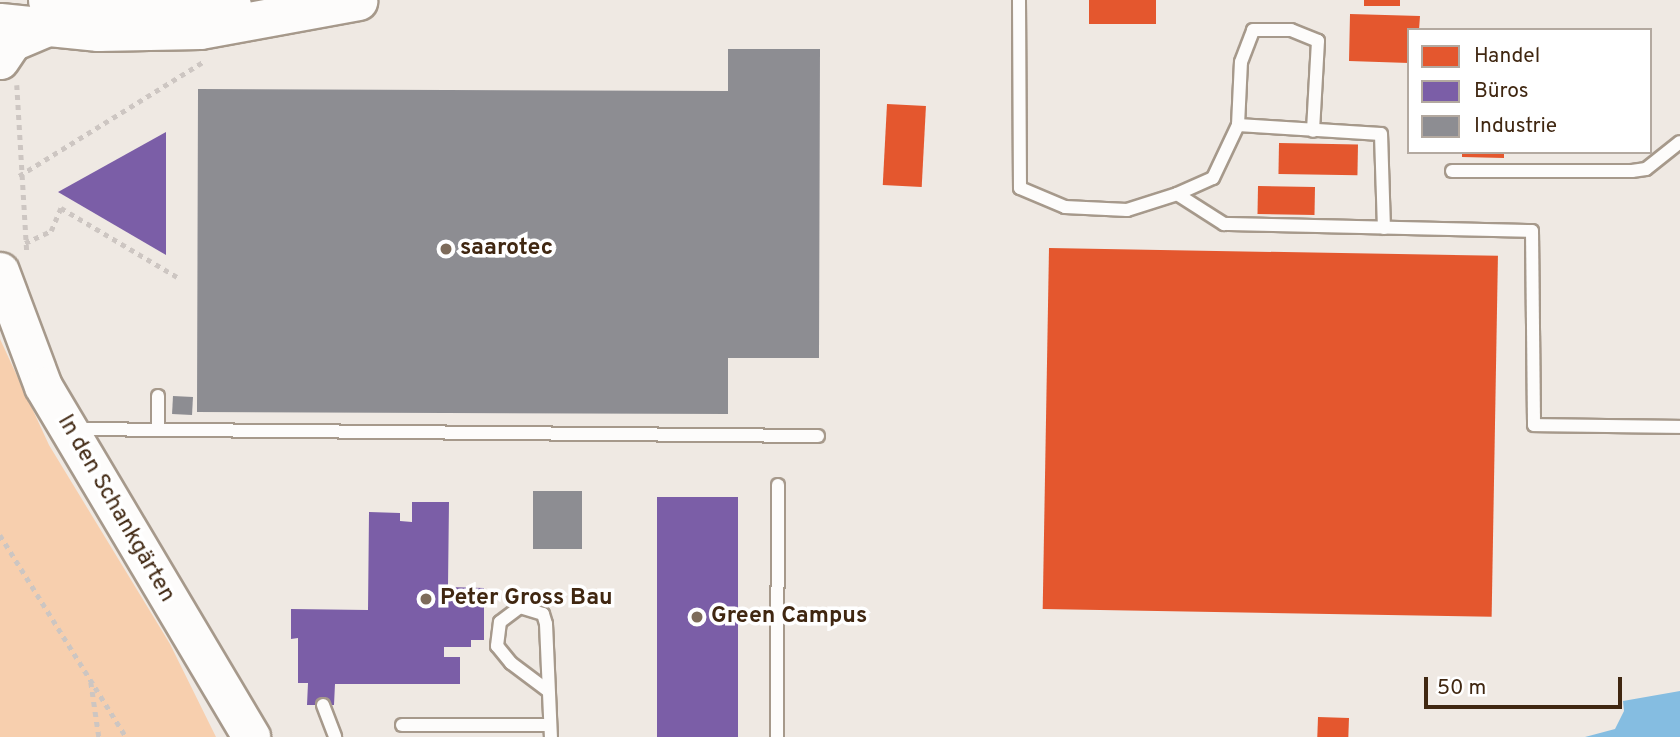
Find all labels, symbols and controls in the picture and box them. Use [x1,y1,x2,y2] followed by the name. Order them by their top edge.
[1407,28,1652,154] legend
[1474,43,1540,70] text: Handel
[1474,78,1529,105] text: Büros
[1474,113,1557,140] text: Industrie
[460,235,553,263] place label: saarotec
[438,241,454,257] marker: saarotec
[50,410,180,608] street label: In den Schankgärten
[440,585,613,613] place label: Peter Gross Bau
[418,591,434,607] marker: Peter Gross Bau
[711,603,867,631] place label: Green Campus
[689,609,705,625] marker: Green Campus
[1428,664,1626,708] scale bar
[1437,675,1486,702] text: 50 m

